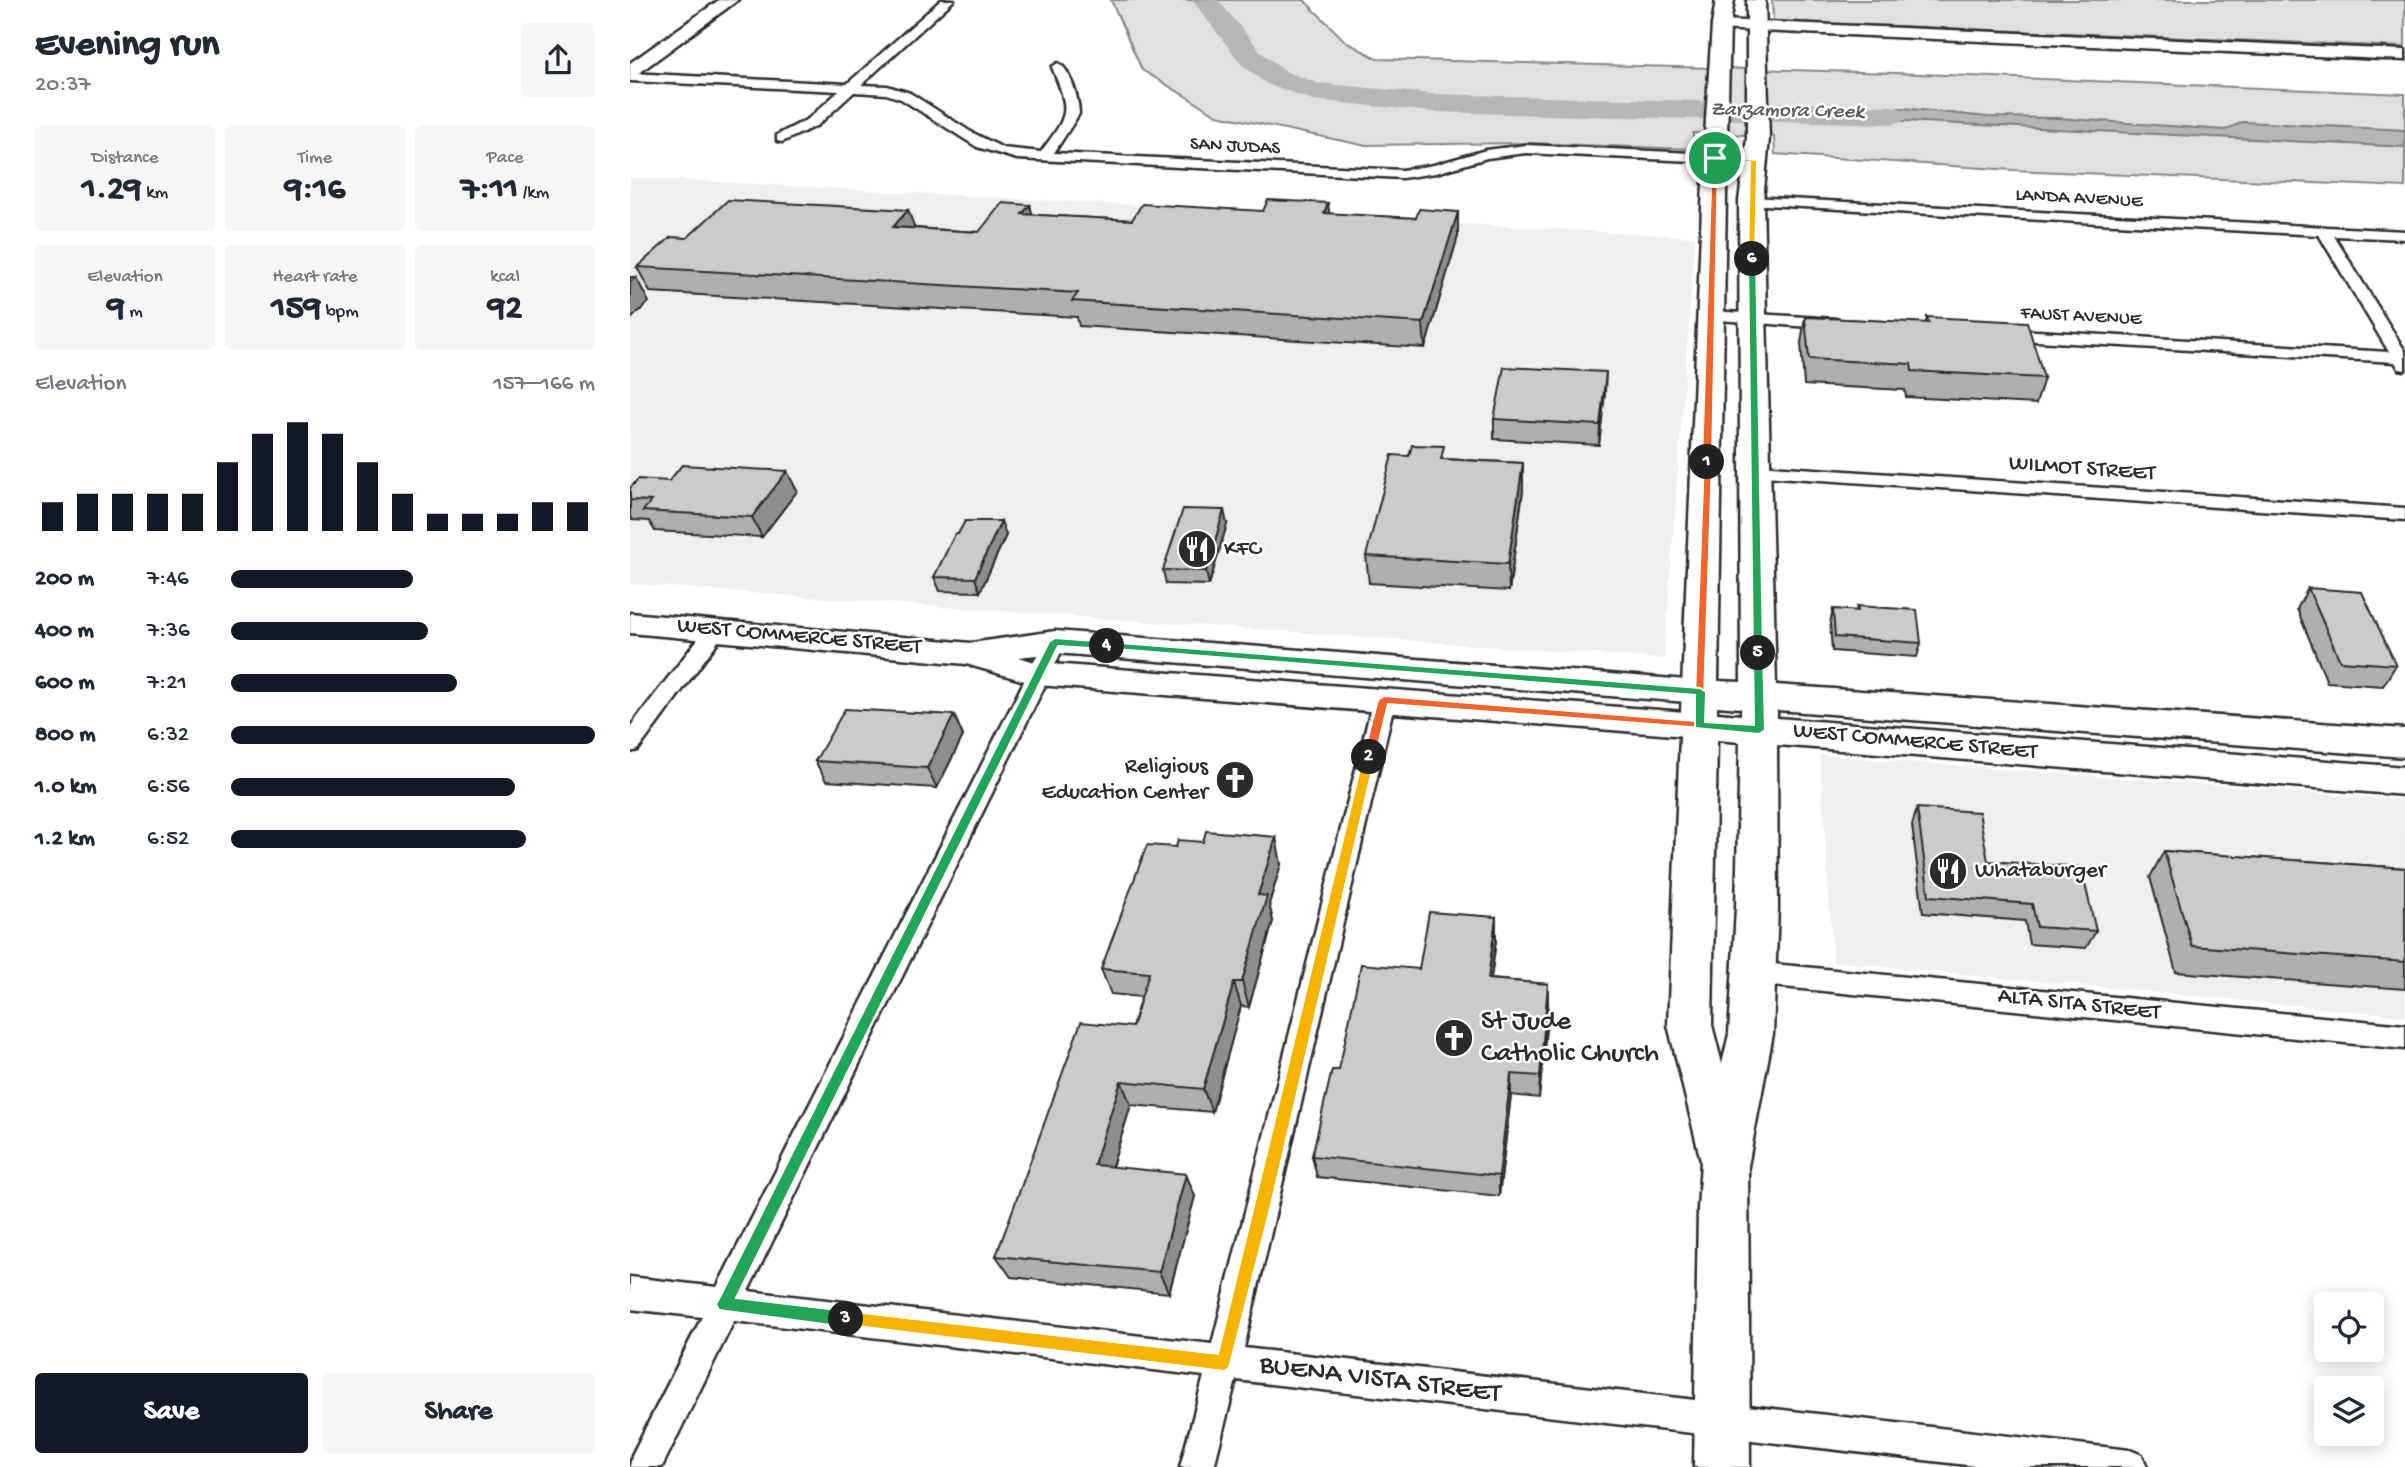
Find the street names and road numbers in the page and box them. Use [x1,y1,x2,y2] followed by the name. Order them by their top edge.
[1189,133,1281,161] street label: SAN JUDAS
[2015,184,2144,214] street label: LANDA AVENUE
[2019,302,2143,332] street label: FAUST AVENUE
[2008,450,2157,488] street label: WILMOT STREET
[676,613,923,661] street label: WEST COMMERCE STREET
[1792,718,2039,766] street label: WEST COMMERCE STREET
[1997,983,2163,1027] street label: ALTA SITA STREET
[1257,1349,1504,1411] street label: BUENA VISTA STREET

